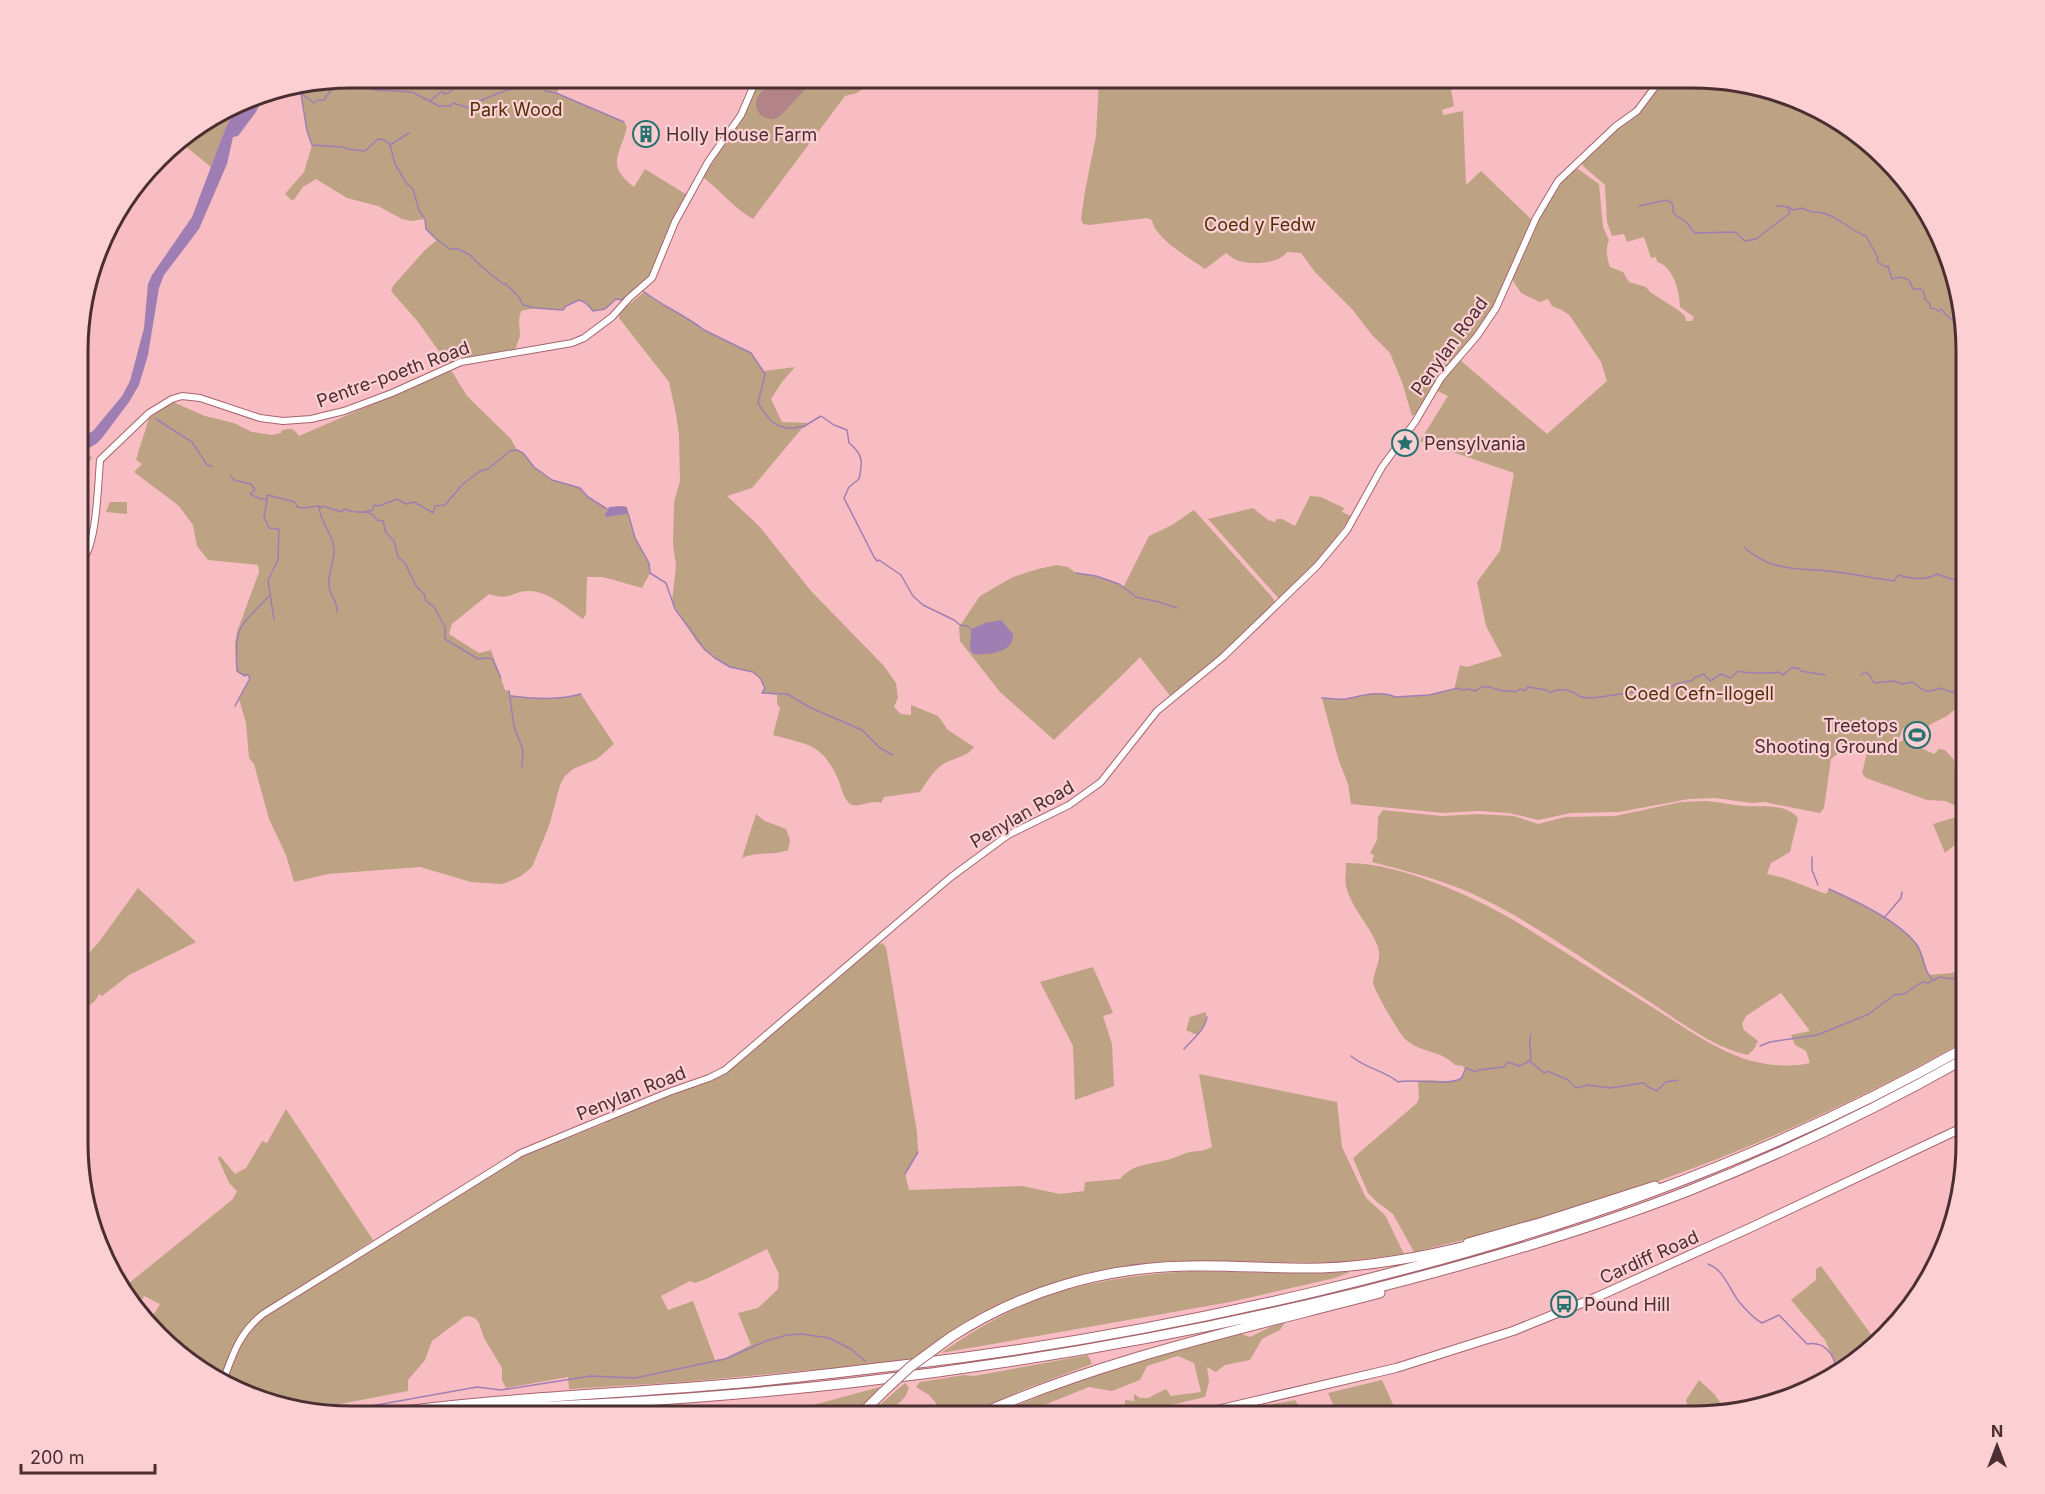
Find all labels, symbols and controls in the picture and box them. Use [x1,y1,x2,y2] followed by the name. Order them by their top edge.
[469,99,563,120] park label: Park Wood
[631,119,661,149] building icon: Holly House Farm
[666,124,817,145] place label: Holly House Farm
[1204,214,1316,235] park label: Coed y Fedw
[1406,293,1492,399] street label: Penylan Road
[314,337,472,411] street label: Pentre-poeth Road
[1390,428,1420,458] place icon: Pensylvania
[1424,433,1526,454] place label: Pensylvania
[1624,683,1774,704] park label: Coed Cefn-llogell
[1754,715,1898,757] place label: Treetops Shooting Ground
[1902,720,1932,750] sports icon: Treetops Shooting Ground
[966,776,1078,852] street label: Penylan Road
[573,1062,689,1124] street label: Penylan Road
[1596,1226,1702,1288] street label: Cardiff Road
[1549,1289,1579,1319] bus stop icon: Pound Hill
[1584,1294,1670,1315] place label: Pound Hill
[1967,1416,2027,1476] north arrow
[1991,1421,2003,1441] text: N
[21,1437,154,1475] scale bar
[30,1447,85,1468] text: 200 m

